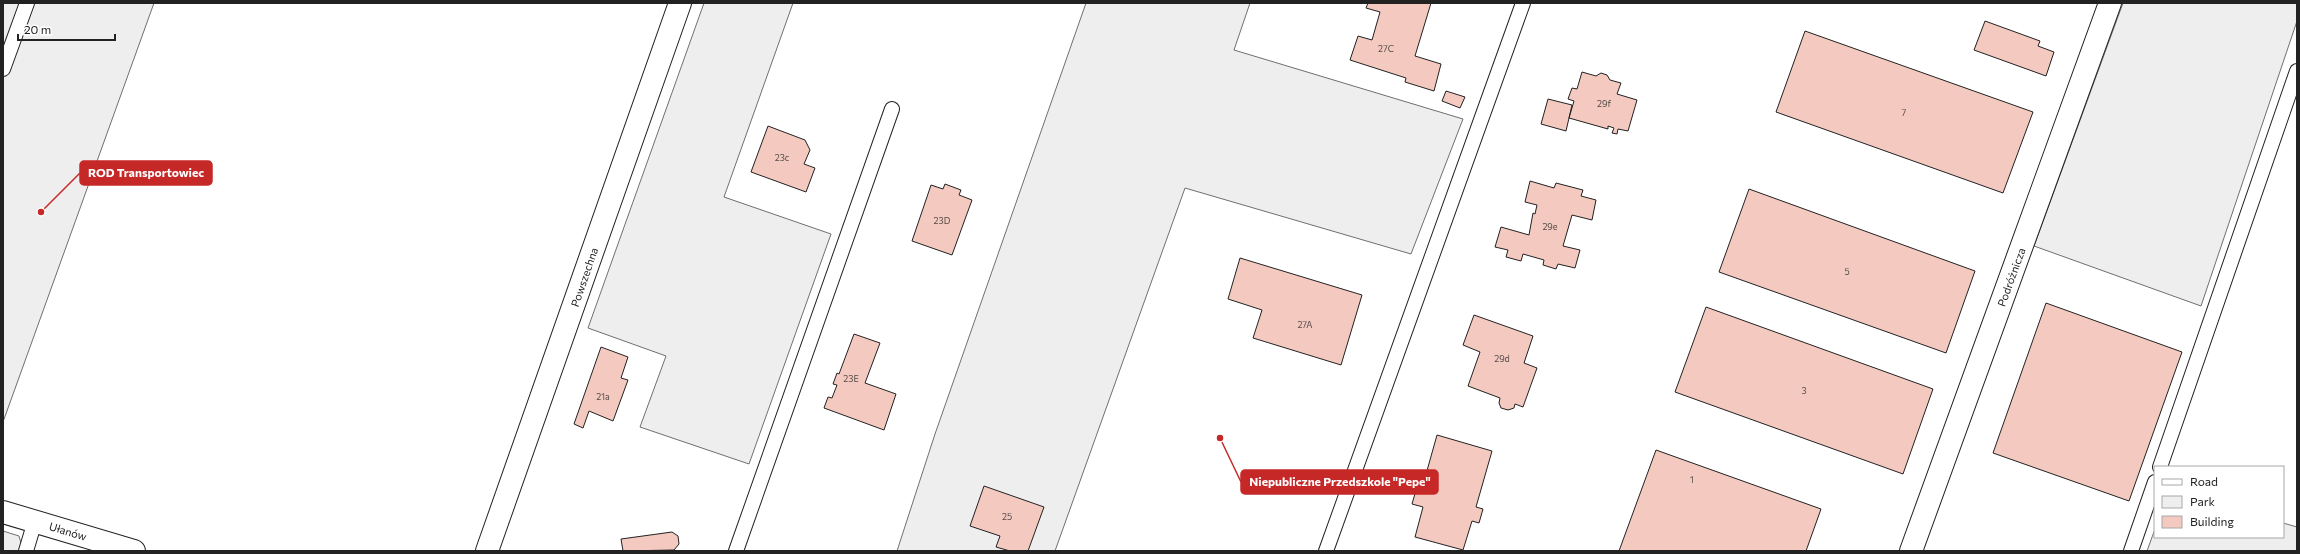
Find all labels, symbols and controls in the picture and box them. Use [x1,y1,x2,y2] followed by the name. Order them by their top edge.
[18,16,115,42] scale bar
[24,22,51,36] text: 20 m
[1378,43,1394,54] house number: 27C
[1597,98,1611,109] house number: 29f
[1902,107,1907,118] house number: 7
[775,152,790,163] house number: 23c
[80,161,212,185] callout: ROD Transportowiec
[88,165,204,179] text: ROD Transportowiec
[934,215,951,226] house number: 23D
[1542,221,1558,232] house number: 29e
[568,246,600,308] street label: Powszechna
[1994,246,2028,308] street label: Podróżnicza
[1844,266,1850,277] house number: 5
[1297,319,1313,330] house number: 27A
[1494,353,1510,364] house number: 29d
[843,373,859,384] house number: 23E
[1801,385,1807,396] house number: 3
[596,391,610,402] house number: 21a
[2154,466,2284,538] legend
[1241,470,1438,494] callout: Niepubliczne Przedszkole "Pepe"
[1249,474,1431,488] text: Niepubliczne Przedszkole "Pepe"
[1690,474,1694,485] house number: 1
[2190,474,2218,488] text: Road
[2190,494,2216,508] text: Park
[1002,511,1012,522] house number: 25
[2190,514,2234,528] text: Building
[48,519,89,543] street label: Ułanów

